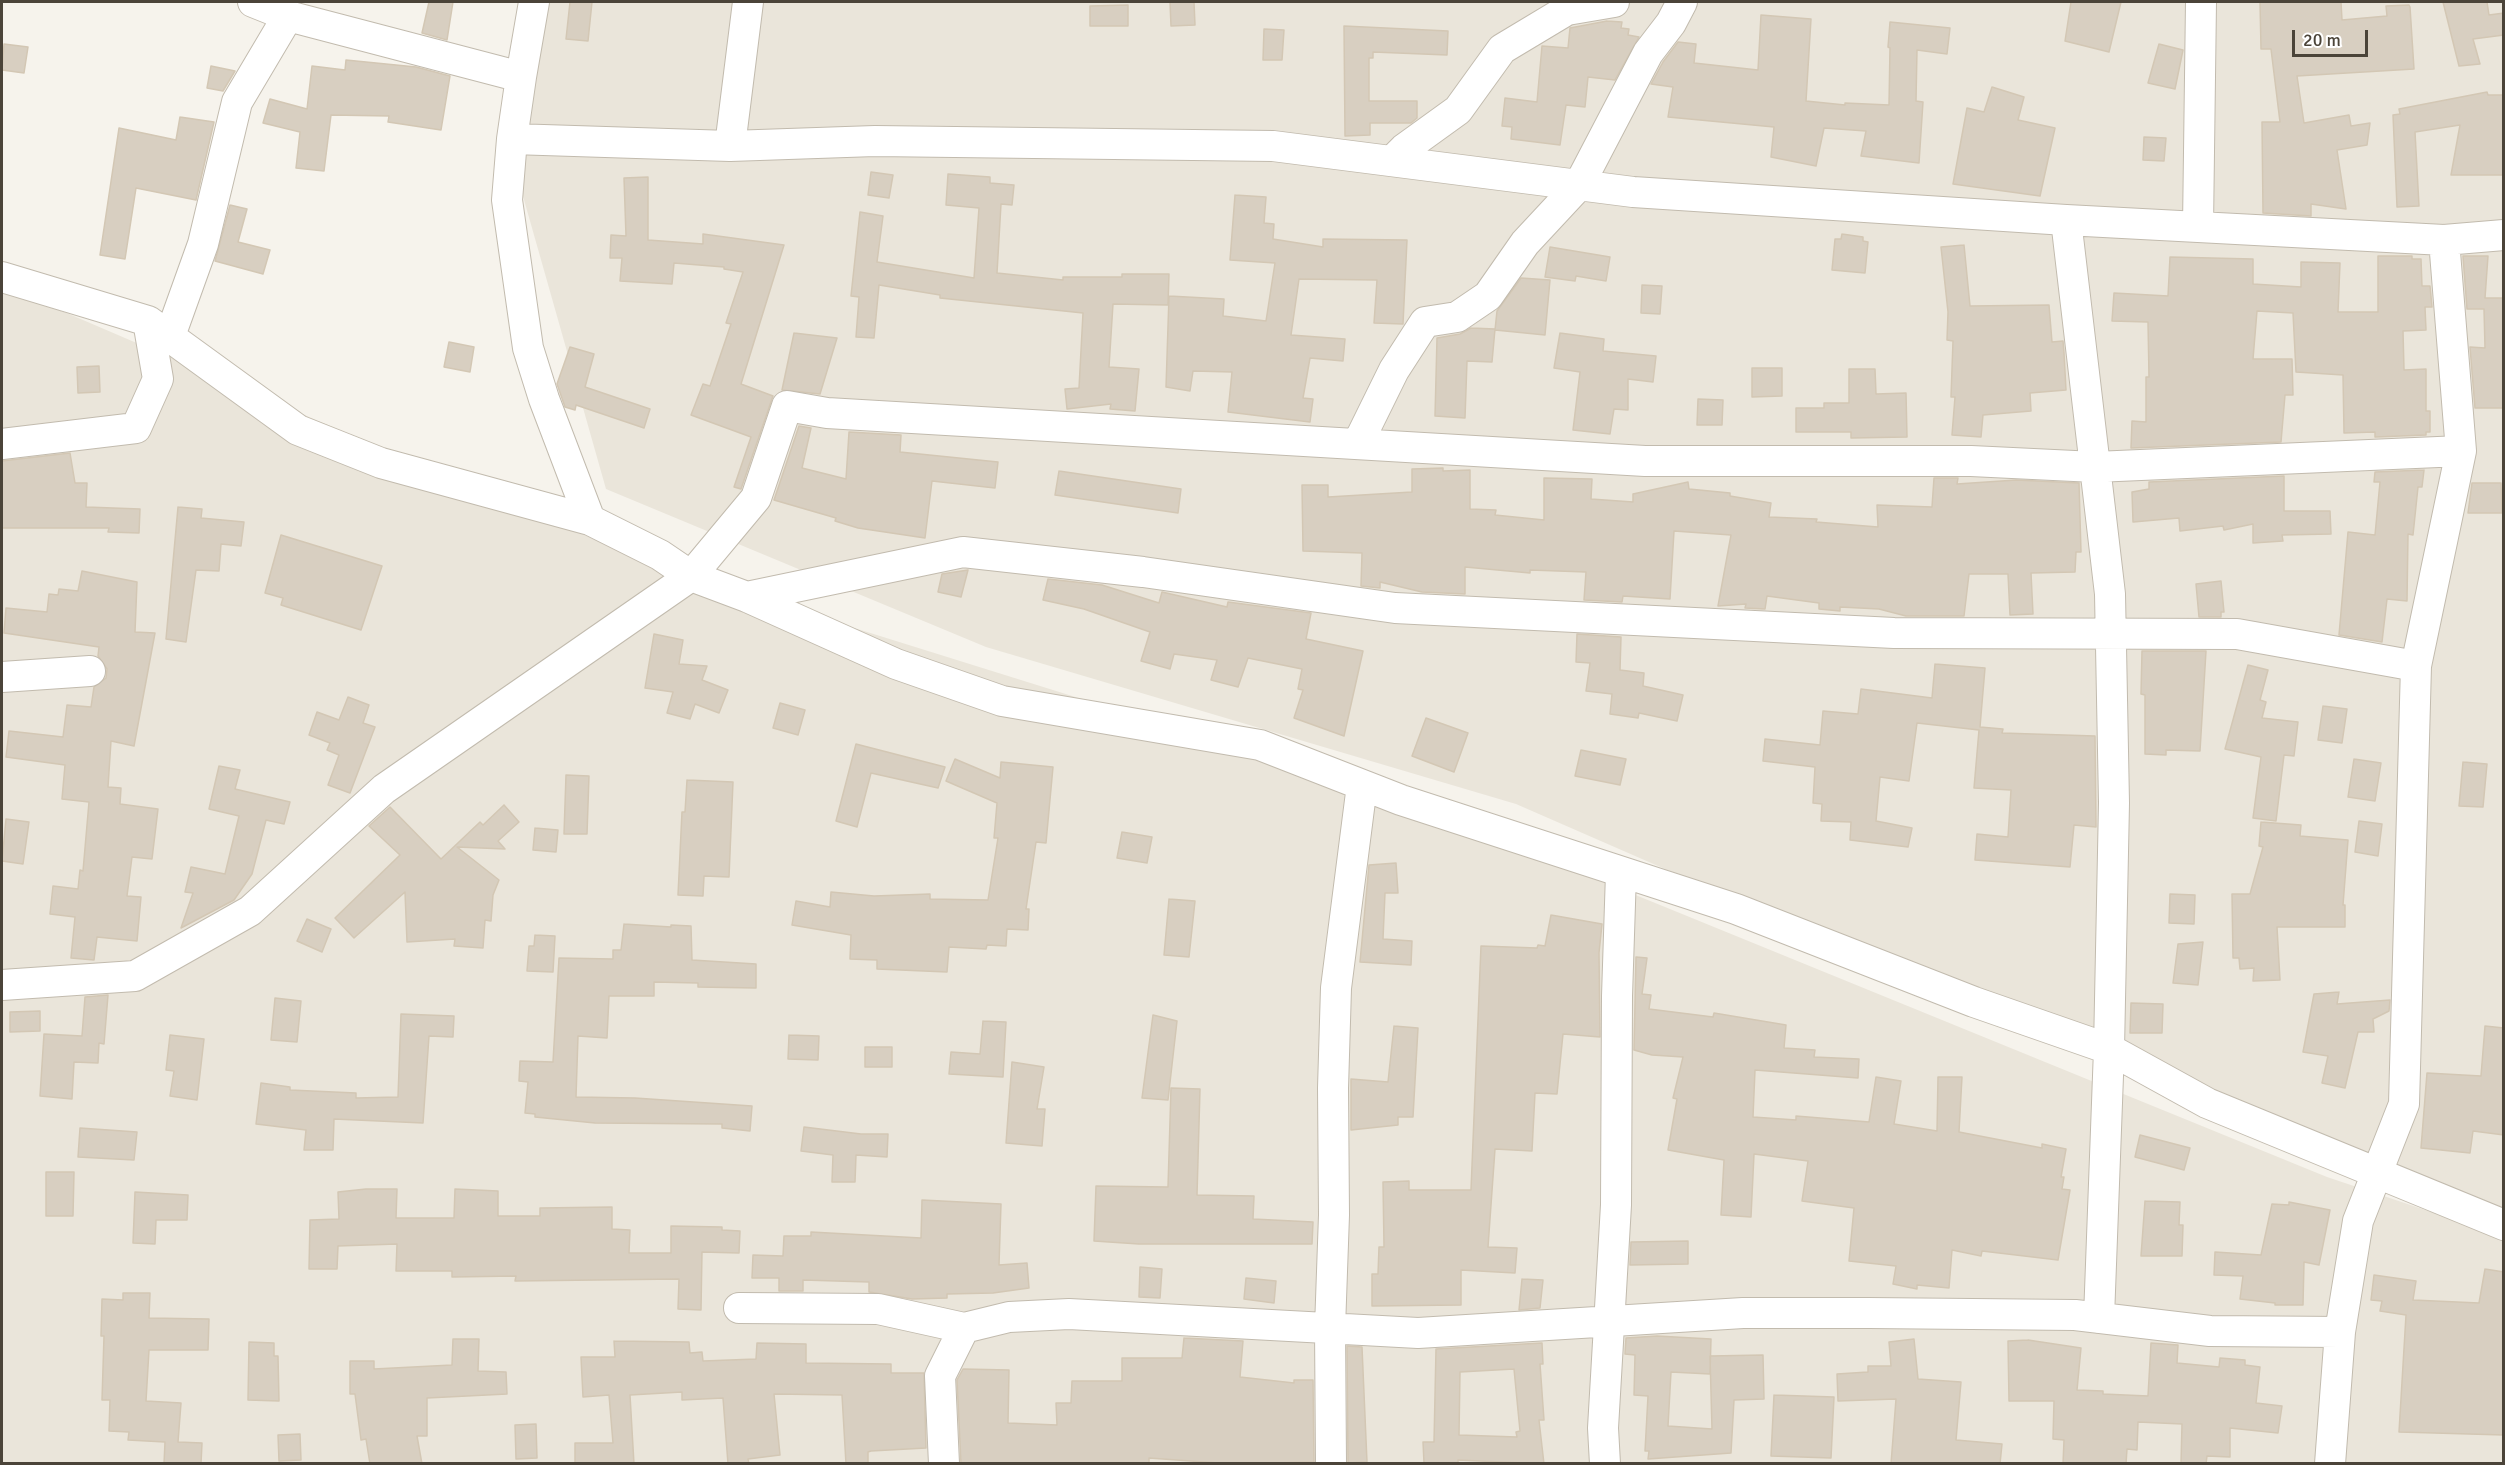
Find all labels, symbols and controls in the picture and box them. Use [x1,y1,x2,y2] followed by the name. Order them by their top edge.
[2295,18,2372,56] scale bar
[2303,29,2341,51] text: 20 m

